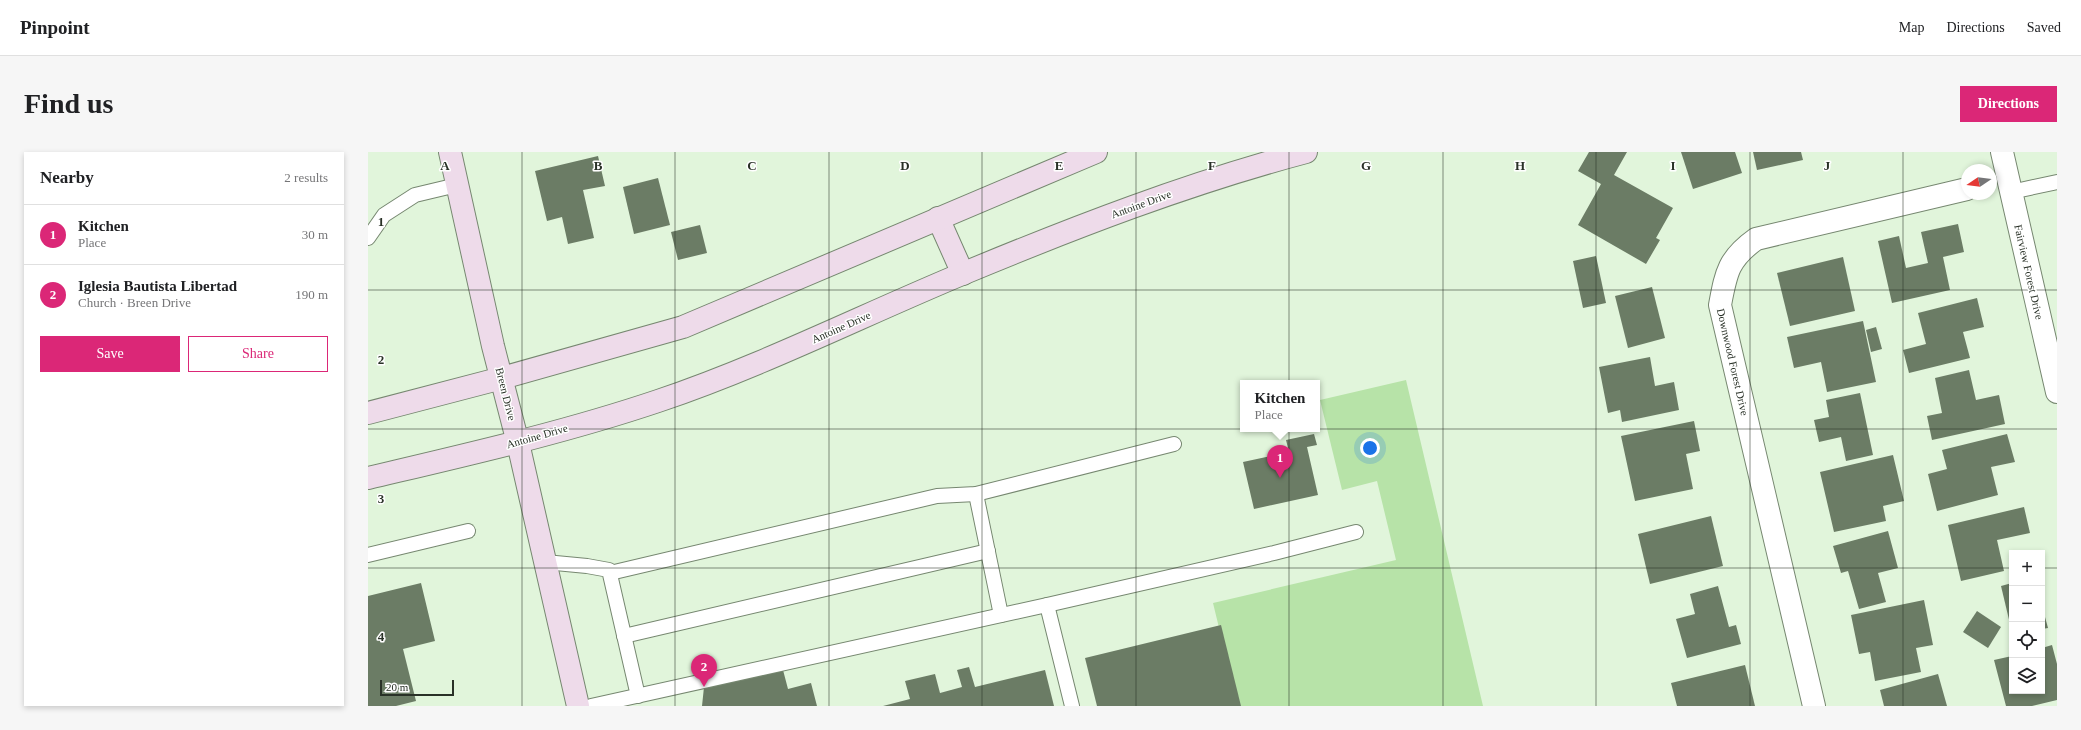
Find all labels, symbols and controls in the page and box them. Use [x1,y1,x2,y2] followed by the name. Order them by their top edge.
[20,17,90,38] text: Pinpoint
[1899,20,1924,35] text: Map
[1946,20,2005,35] text: Directions
[2027,20,2061,35] text: Saved
[1960,86,2057,122] button: Directions
[24,88,114,119] text: Find us
[440,158,450,173] text: A
[594,158,603,173] text: B
[747,158,757,173] text: C
[900,158,910,173] text: D
[1055,158,1063,173] text: E
[1208,158,1216,173] text: F
[1361,158,1371,173] text: G
[1515,158,1525,173] text: H
[1670,158,1676,173] text: I
[1824,158,1831,173] text: J
[1961,164,1997,200] north arrow
[40,168,94,187] text: Nearby
[284,170,328,185] text: 2 results
[1109,188,1173,220] street label: Antoine Drive
[378,214,384,229] text: 1
[78,218,129,234] text: Kitchen
[2012,223,2046,321] street label: Fairview Forest Drive
[50,227,56,242] text: 1
[302,227,328,242] text: 30 m
[78,235,106,250] text: Place
[78,278,237,294] text: Iglesia Bautista Libertad
[50,287,56,302] text: 2
[295,287,328,302] text: 190 m
[78,295,191,310] text: Church · Breen Drive
[1715,307,1751,417] street label: Downwood Forest Drive
[810,309,872,345] street label: Antoine Drive
[40,336,180,372] button: Save
[188,336,328,372] button: Share
[378,352,384,367] text: 2
[494,366,518,422] street label: Breen Drive
[1240,380,1320,432] popup
[1255,390,1305,406] text: Kitchen
[1255,407,1283,422] text: Place
[505,421,569,450] street label: Antoine Drive
[1360,438,1380,458] your location
[1267,445,1293,478] pin: 1
[378,491,385,506] text: 3
[2009,550,2045,694] map controls
[2009,550,2045,586] button: +
[2009,586,2045,622] button: −
[2009,622,2045,658] button: locate
[378,629,385,644] text: 4
[691,654,717,687] pin: 2
[2009,658,2045,694] button: layers
[380,678,454,697] scale bar
[386,681,408,693] text: 20 m

